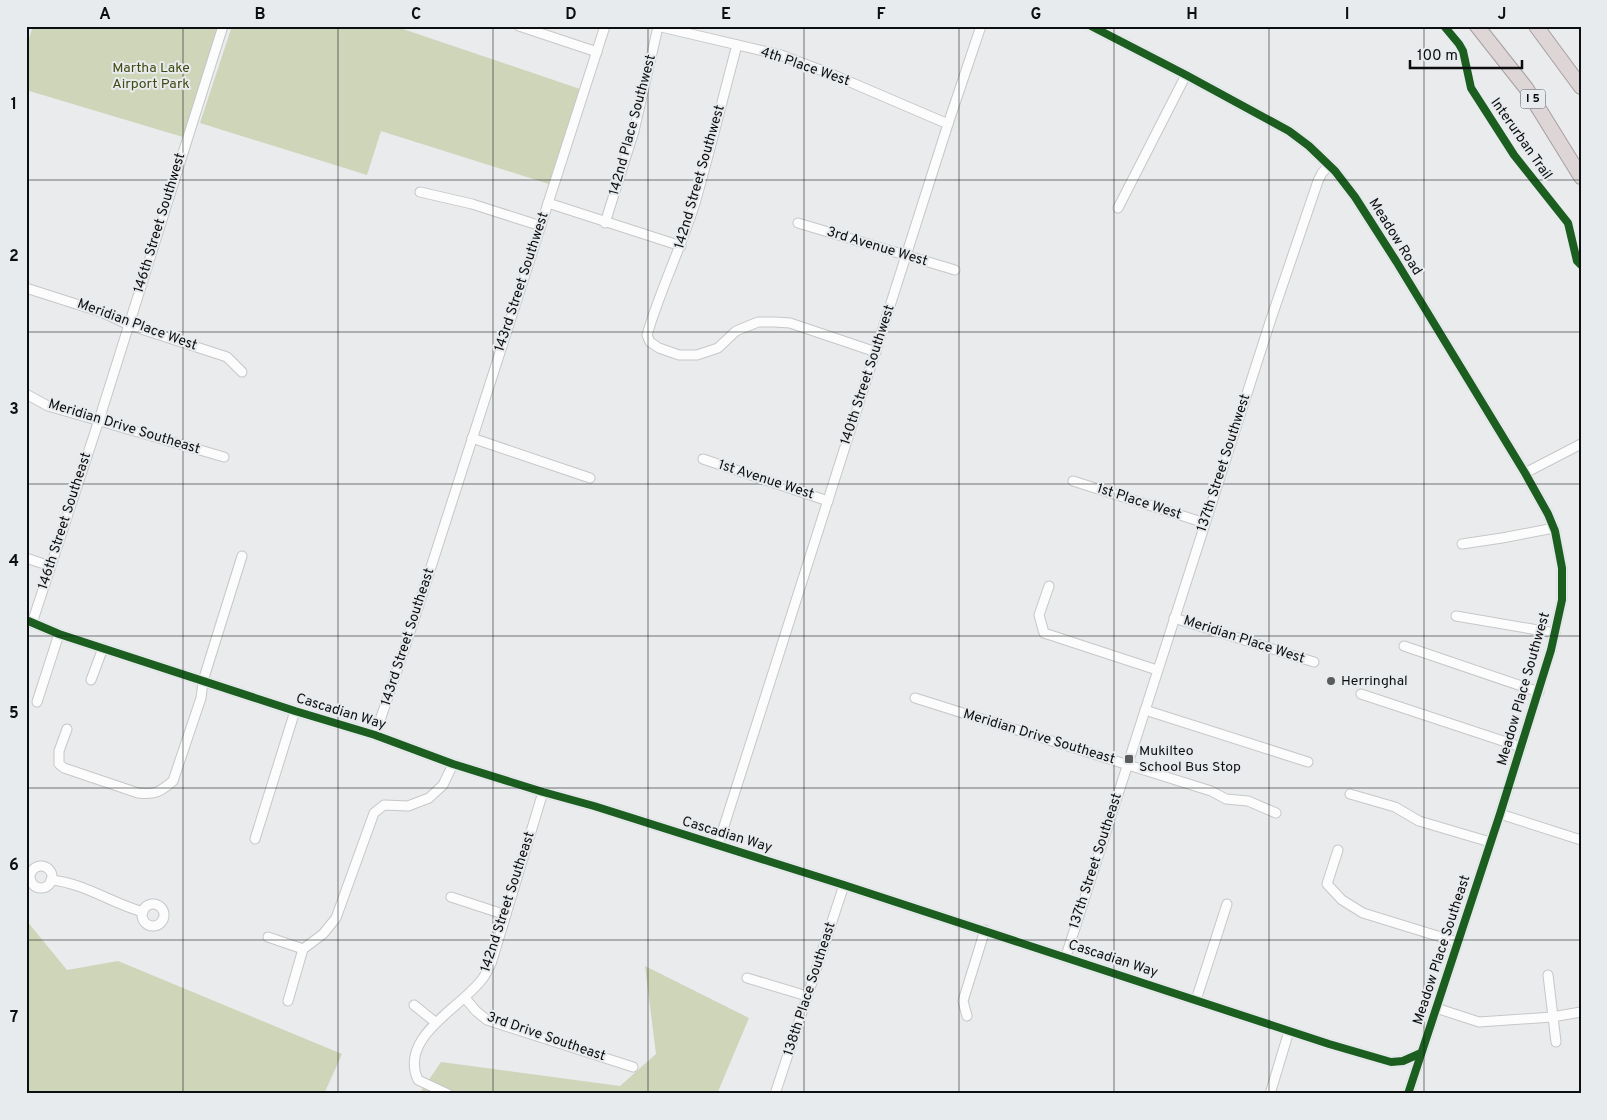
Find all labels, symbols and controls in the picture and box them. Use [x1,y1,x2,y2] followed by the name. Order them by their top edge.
[99,5,111,25] text: A
[254,5,266,25] text: B
[411,5,421,25] text: C
[565,5,577,25] text: D
[721,5,731,25] text: E
[876,5,886,25] text: F
[1031,5,1041,25] text: G
[1186,5,1198,25] text: H
[1345,5,1349,25] text: I
[1498,5,1506,25] text: J
[1410,38,1522,70] scale bar
[758,44,852,90] street label: 4th Place West
[1417,47,1458,66] text: 100 m
[606,53,660,197] street label: 142nd Place Southwest
[112,60,190,93] park label: Martha Lake Airport Park
[1520,90,1546,108] road number: I 5
[11,95,17,115] text: 1
[1486,95,1556,183] street label: Interurban Trail
[671,103,729,251] street label: 142nd Street Southwest
[131,151,189,295] street label: 146th Street Southwest
[1365,195,1425,279] street label: Meadow Road
[491,210,553,354] street label: 143rd Street Southwest
[825,224,929,270] street label: 3rd Avenue West
[9,247,19,267] text: 2
[75,295,199,355] street label: Meridian Place West
[837,303,899,447] street label: 140th Street Southwest
[1194,392,1254,534] street label: 137th Street Southwest
[46,396,202,458] street label: Meridian Drive Southeast
[9,400,19,420] text: 3
[35,450,95,592] street label: 146th Street Southeast
[716,456,816,504] street label: 1st Avenue West
[1094,480,1184,524] street label: 1st Place West
[9,552,19,572] text: 4
[378,566,438,708] street label: 143rd Street Southeast
[1494,610,1554,768] street label: Meadow Place Southwest
[1181,612,1307,668] street label: Meridian Place West
[1341,673,1408,690] place label: Herringhal
[1325,675,1337,687] marker: Herringhal
[294,690,388,734] street label: Cascadian Way
[9,704,19,724] text: 5
[961,706,1117,768] street label: Meridian Drive Southeast
[1139,743,1241,776] place label: Mukilteo School Bus Stop
[1123,753,1135,765] marker: Mukilteo School Bus Stop
[1066,791,1126,931] street label: 137th Street Southeast
[680,813,774,857] street label: Cascadian Way
[477,830,539,974] street label: 142nd Street Southeast
[9,856,19,876] text: 6
[1410,873,1474,1027] street label: Meadow Place Southeast
[780,920,840,1058] street label: 138th Place Southeast
[1066,937,1160,981] street label: Cascadian Way
[10,1008,18,1028] text: 7
[484,1009,608,1065] street label: 3rd Drive Southeast

